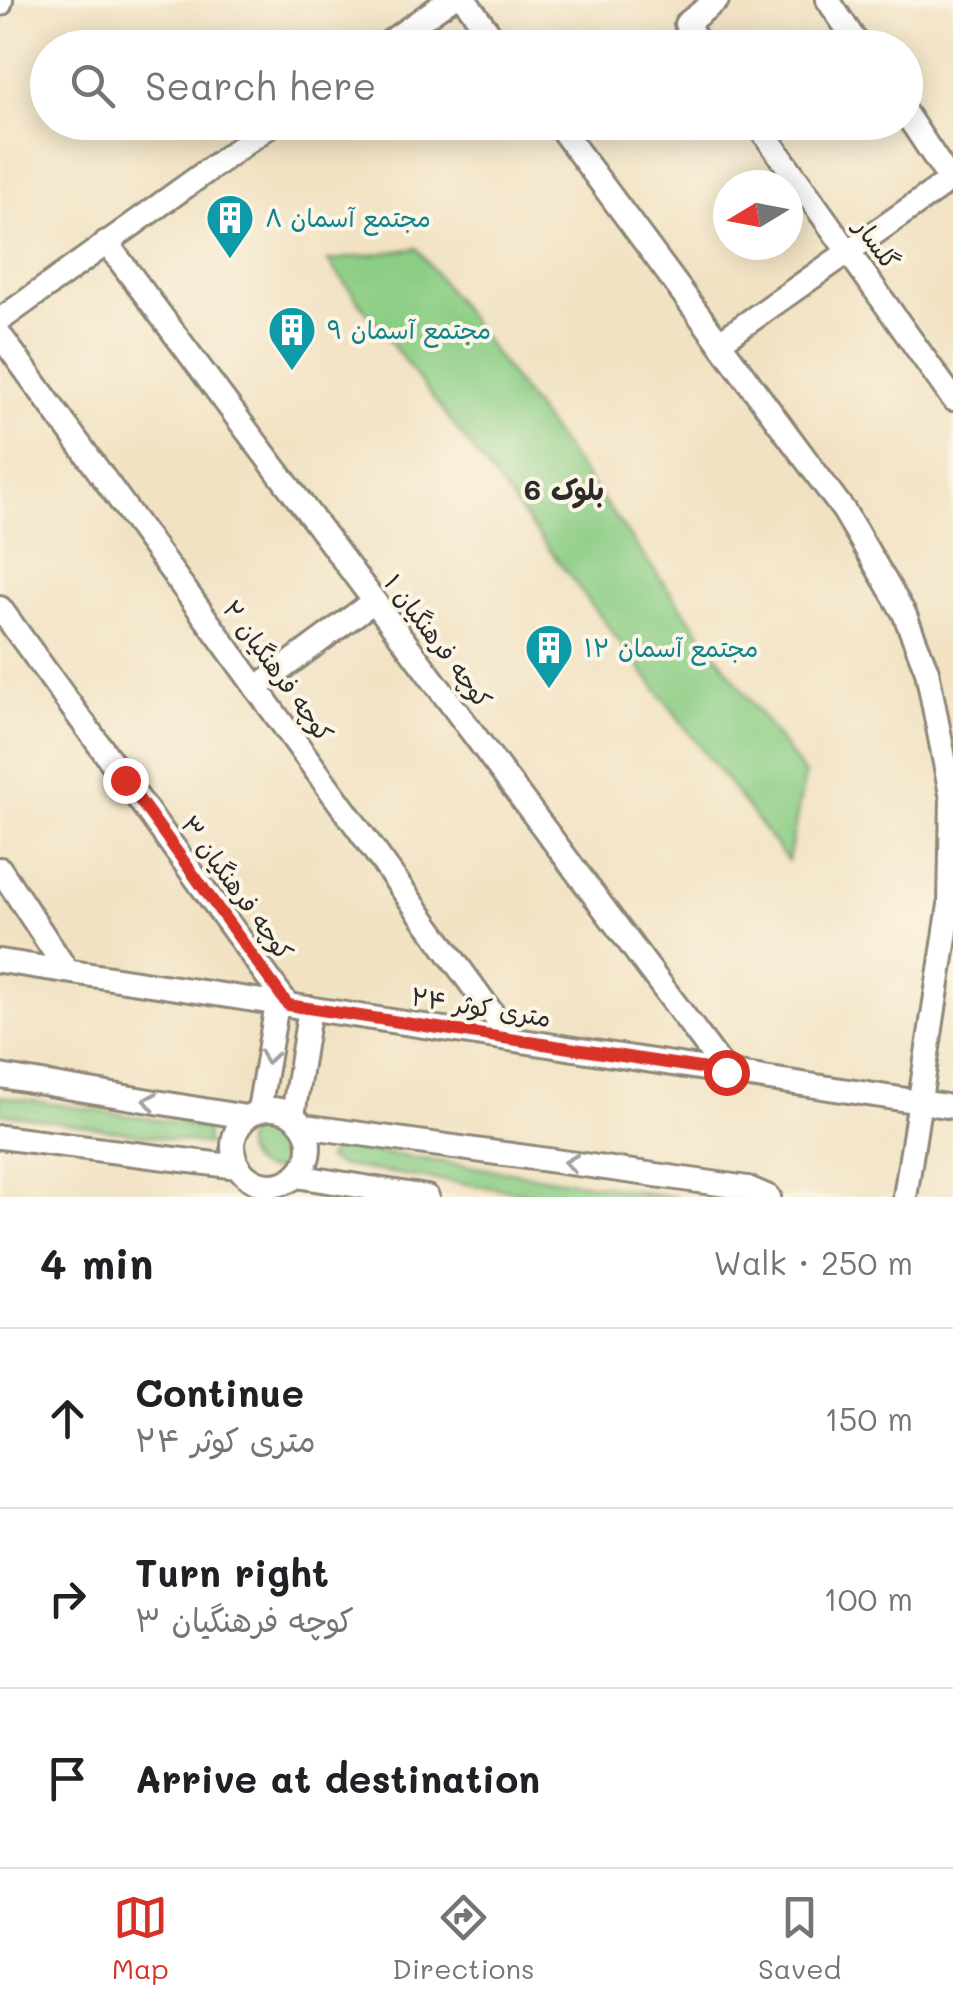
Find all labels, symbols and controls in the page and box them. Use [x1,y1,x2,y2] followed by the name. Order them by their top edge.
[30,30,923,140] search box
[65,58,120,113] icon: search
[145,60,376,110] text: Search here
[713,170,803,260] north arrow
[204,192,256,260] building icon: مجتمع آسمان ۸
[265,201,431,236] place label: مجتمع آسمان ۸
[847,210,907,275] street label: گلسار
[266,304,318,372] building icon: مجتمع آسمان ۹
[327,313,491,348] place label: مجتمع آسمان ۹
[524,471,604,509] district label: بلوک 6
[377,567,500,714] street label: کوچه فرهنگیان ۱
[216,593,341,748] street label: کوچه فرهنگیان ۲
[523,622,575,690] building icon: مجتمع آسمان ۱۲
[584,631,758,666] place label: مجتمع آسمان ۱۲
[103,758,149,804] route end
[174,809,301,967] street label: کوچه فرهنگیان ۳
[409,979,553,1033] street label: ۲۴ متری کوثر
[258,1049,279,1065] one-way arrow
[704,1050,750,1096] route start
[142,1091,158,1112] one-way arrow
[563,1154,580,1175] one-way arrow
[40,1235,153,1290] text: 4 min
[714,1241,913,1283] text: Walk · 250 m
[135,1367,304,1417] text: Continue
[40,1391,95,1446] icon: ahead
[825,1397,913,1439] text: 150 m
[135,1418,316,1460] text: ۲۴ متری کوثر
[135,1547,329,1597] text: Turn right
[40,1571,95,1626] icon: right
[823,1577,913,1619] text: 100 m
[135,1598,354,1640] text: کوچه فرهنگیان ۳
[40,1751,95,1806] icon: arrive
[135,1753,540,1803] text: Arrive at destination
[112,1890,169,1986] tab: Map
[392,1890,535,1986] tab: Directions
[758,1890,841,1986] tab: Saved

